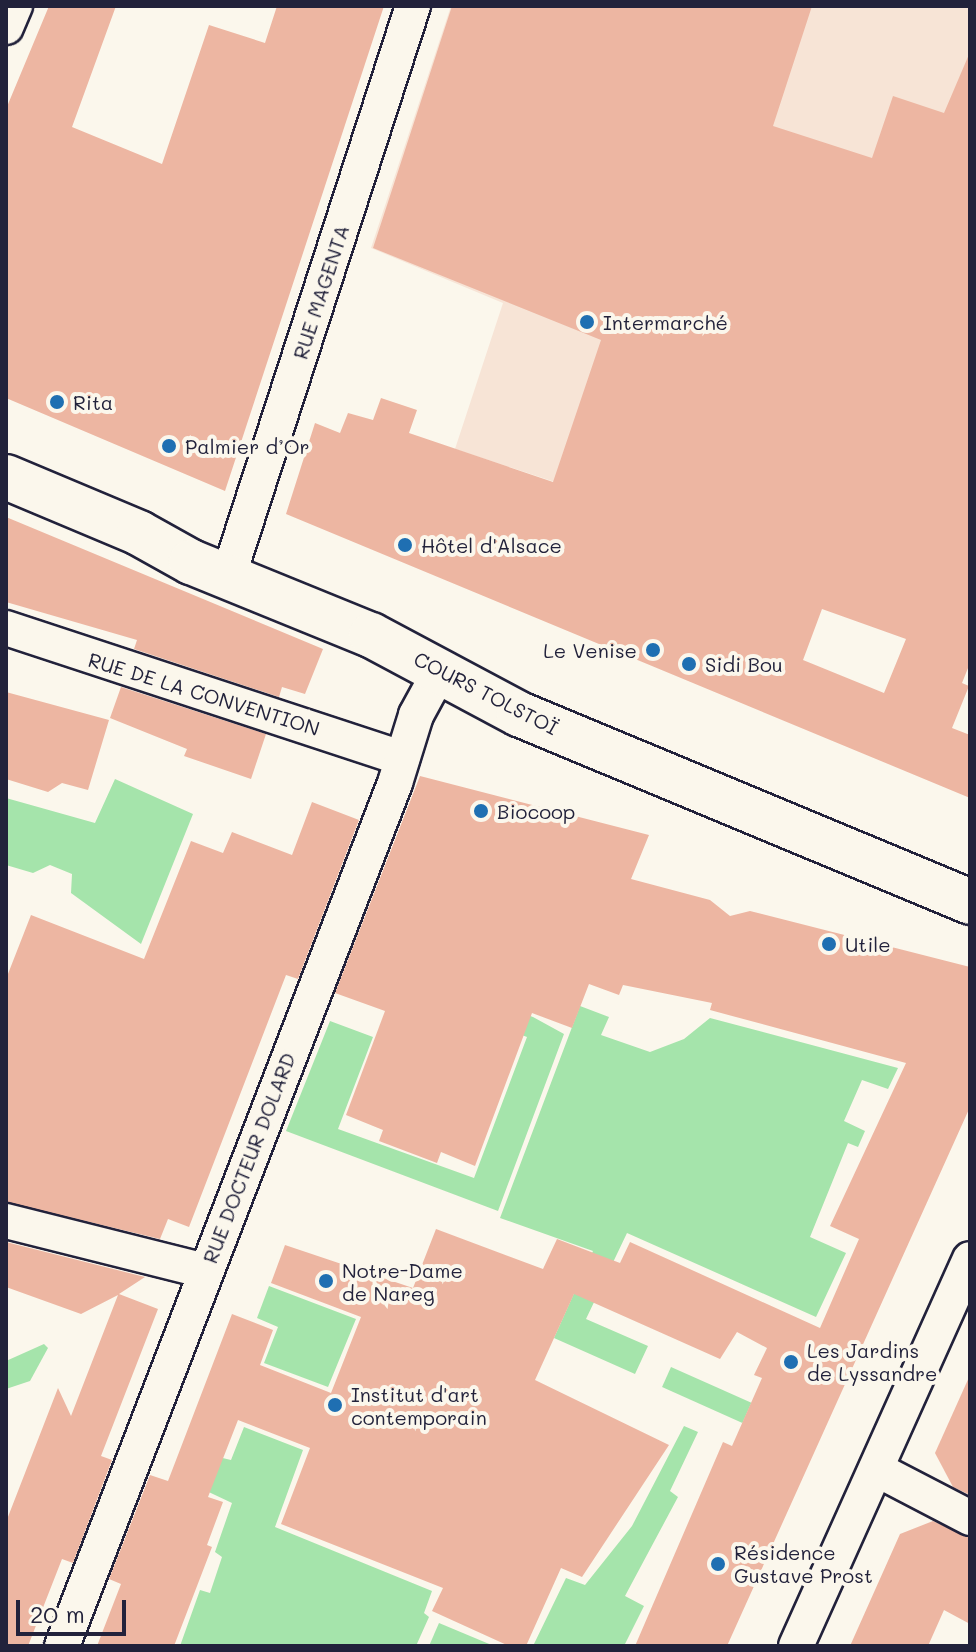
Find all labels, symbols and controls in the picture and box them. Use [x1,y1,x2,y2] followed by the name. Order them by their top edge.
[288,222,354,362] street label: RUE MAGENTA
[603,310,728,334] place label: Intermarché
[578,313,596,331] marker: Intermarché
[73,390,113,414] place label: Rita
[48,393,66,411] marker: Rita
[185,434,310,458] place label: Palmier d’Or
[160,437,178,455] marker: Palmier d’Or
[421,533,562,557] place label: Hôtel d'Alsace
[396,536,414,554] marker: Hôtel d'Alsace
[543,638,637,662] place label: Le Venise
[644,641,662,659] marker: Le Venise
[410,646,562,740] street label: COURS TOLSTOÏ
[85,647,323,741] street label: RUE DE LA CONVENTION
[705,652,783,676] place label: Sidi Bou
[680,655,698,673] marker: Sidi Bou
[497,799,575,823] place label: Biocoop
[472,802,490,820] marker: Biocoop
[845,932,891,956] place label: Utile
[820,935,838,953] marker: Utile
[198,1049,300,1267] street label: RUE DOCTEUR DOLARD
[342,1258,463,1305] place label: Notre-Dame de Nareg
[317,1272,335,1290] marker: Notre-Dame de Nareg
[807,1338,937,1385] place label: Les Jardins de Lyssandre
[782,1353,800,1371] marker: Les Jardins de Lyssandre
[351,1382,487,1429] place label: Institut d'art contemporain
[326,1396,344,1414] marker: Institut d'art contemporain
[734,1540,873,1587] place label: Résidence Gustave Prost
[709,1555,727,1573] marker: Résidence Gustave Prost
[20,1584,130,1634] scale bar
[30,1598,85,1629] text: 20 m

